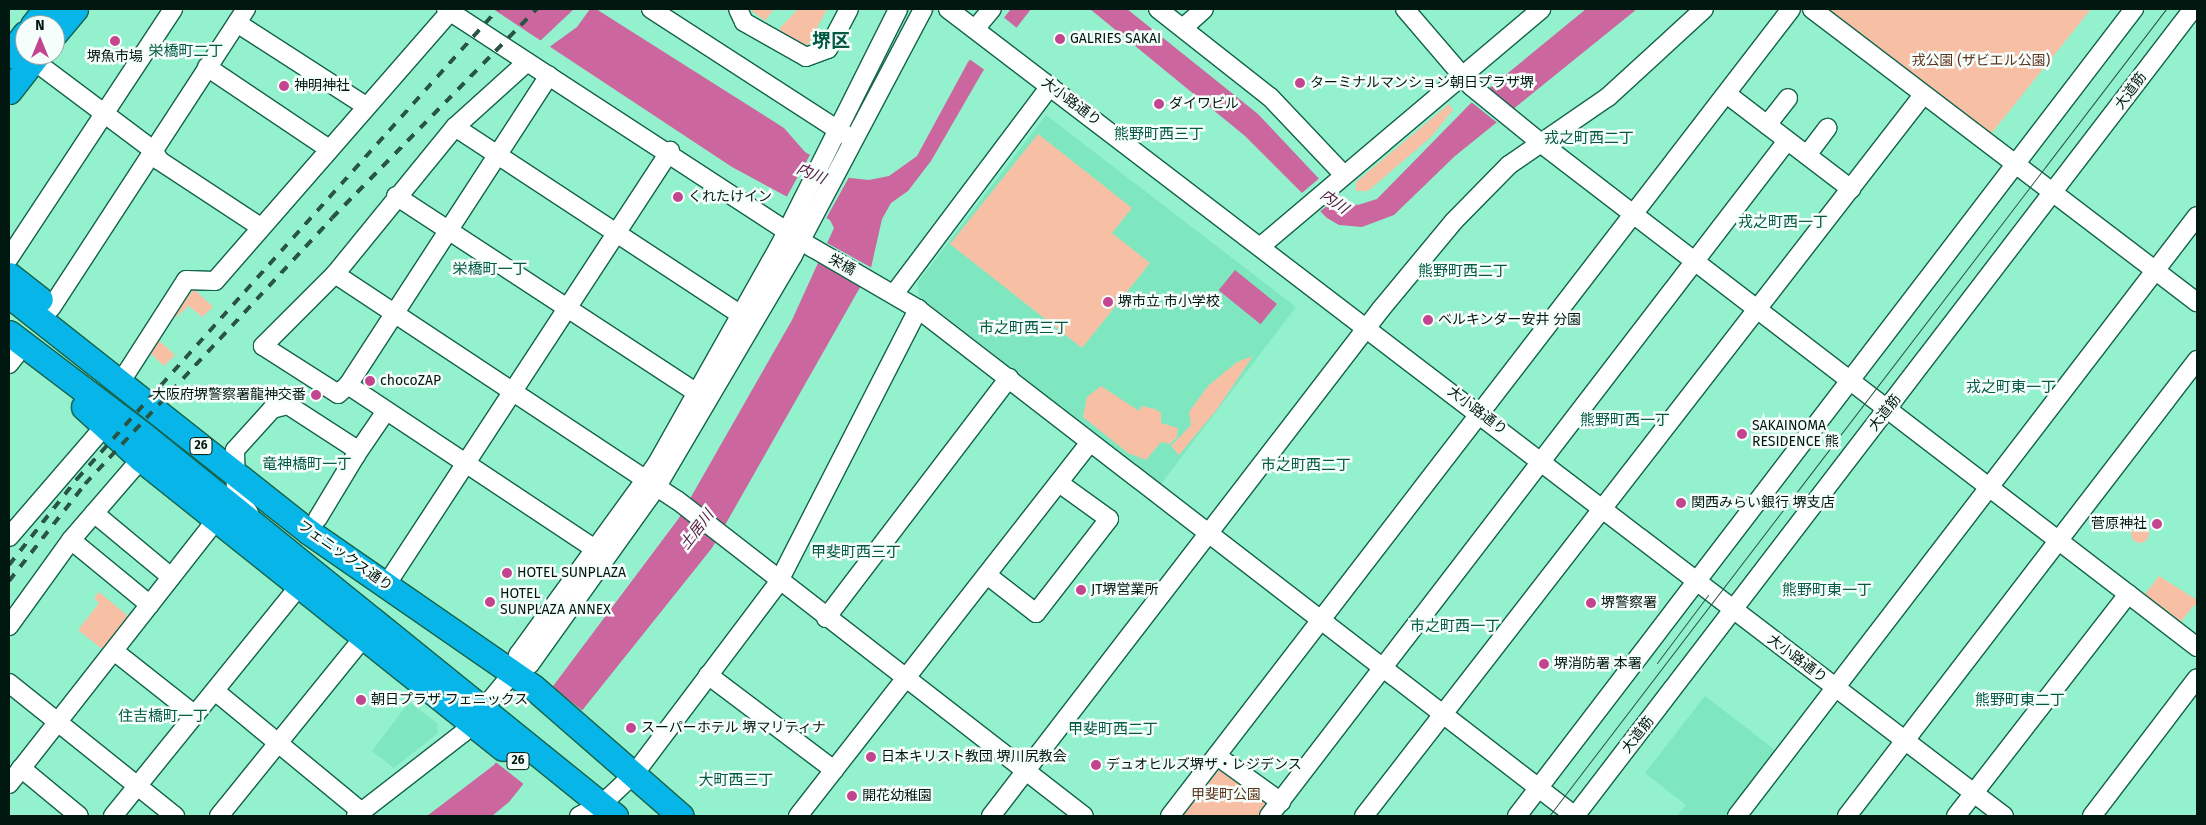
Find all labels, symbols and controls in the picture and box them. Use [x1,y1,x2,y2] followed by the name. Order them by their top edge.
[15,15,65,65] north arrow
[35,17,45,34] text: N
[812,30,850,52] district label: 堺区
[1070,31,1161,47] place label: GALRIES SAKAI
[1054,33,1066,45] marker: GALRIES SAKAI
[109,35,121,47] marker: 堺魚市場
[149,43,223,61] district label: 栄橋町二丁
[87,49,143,65] place label: 堺魚市場
[1912,53,2050,69] park label: 戎公園 (ザビエル公園)
[2112,69,2150,113] street label: 大道筋
[1038,74,1104,130] street label: 大小路通り
[1310,75,1534,91] place label: ターミナルマンション朝日プラザ堺
[1294,77,1306,89] marker: ターミナルマンション朝日プラザ堺
[294,78,350,94] place label: 神明神社
[278,80,290,92] marker: 神明神社
[1169,96,1239,112] place label: ダイワビル
[1153,98,1165,110] marker: ダイワビル
[1114,126,1204,144] district label: 熊野町西三丁
[1544,130,1634,148] district label: 戎之町西二丁
[794,160,828,188] water label: 内川
[1317,186,1351,218] water label: 内川
[688,189,772,205] place label: くれたけイン
[672,191,684,203] marker: くれたけイン
[1738,214,1828,232] district label: 戎之町西一丁
[826,251,858,279] street label: 栄橋
[453,261,527,279] district label: 栄橋町一丁
[1418,263,1508,281] district label: 熊野町西二丁
[1118,294,1220,310] place label: 堺市立 市小学校
[1102,296,1114,308] marker: 堺市立 市小学校
[1438,312,1582,328] place label: ベルキンダー安井 分園
[1422,314,1434,326] marker: ベルキンダー安井 分園
[979,320,1069,338] district label: 市之町西三丁
[380,373,441,389] place label: chocoZAP
[364,375,376,387] marker: chocoZAP
[1966,379,2056,397] district label: 戎之町東一丁
[1444,383,1510,439] street label: 大小路通り
[152,387,306,403] place label: 大阪府堺警察署龍神交番
[310,389,322,401] marker: 大阪府堺警察署龍神交番
[1865,391,1905,435] street label: 大道筋
[1580,412,1670,430] district label: 熊野町西一丁
[1752,418,1839,451] place label: SAKAINOMA RESIDENCE 熊
[1736,428,1748,440] marker: SAKAINOMA RESIDENCE 熊
[188,436,214,456] road number: 26
[262,456,352,474] district label: 竜神橋町一丁
[1261,457,1351,475] district label: 市之町西二丁
[1691,495,1835,511] place label: 関西みらい銀行 堺支店
[1675,497,1687,509] marker: 関西みらい銀行 堺支店
[676,507,718,553] water label: 土居川
[2091,516,2147,532] place label: 菅原神社
[294,517,396,595] street label: フェニックス通り
[2151,518,2163,530] marker: 菅原神社
[811,544,901,562] district label: 甲斐町西三丁
[517,565,626,581] place label: HOTEL SUNPLAZA
[501,567,513,579] marker: HOTEL SUNPLAZA
[1091,582,1159,598] place label: JT堺営業所
[1782,582,1872,600] district label: 熊野町東一丁
[1075,584,1087,596] marker: JT堺営業所
[500,586,611,618] place label: HOTEL SUNPLAZA ANNEX
[1601,595,1657,611] place label: 堺警察署
[484,596,496,608] marker: HOTEL SUNPLAZA ANNEX
[1585,597,1597,609] marker: 堺警察署
[1410,618,1500,636] district label: 市之町西一丁
[1764,631,1830,687] street label: 大小路通り
[1554,656,1642,672] place label: 堺消防署 本署
[1538,658,1550,670] marker: 堺消防署 本署
[371,692,529,708] place label: 朝日プラザ フェニックス
[1975,692,2065,710] district label: 熊野町東二丁
[355,694,367,706] marker: 朝日プラザ フェニックス
[118,708,208,726] district label: 住吉橋町一丁
[1618,713,1658,757] street label: 大道筋
[641,720,827,736] place label: スーパーホテル 堺マリティナ
[1068,721,1158,739] district label: 甲斐町西二丁
[625,722,637,734] marker: スーパーホテル 堺マリティナ
[881,749,1067,765] place label: 日本キリスト教団 堺川尻教会
[506,751,530,770] road number: 26
[865,751,877,763] marker: 日本キリスト教団 堺川尻教会
[1106,757,1302,773] place label: デュオヒルズ堺ザ・レジデンス
[1090,759,1102,771] marker: デュオヒルズ堺ザ・レジデンス
[699,772,773,790] district label: 大町西三丁
[1191,787,1261,803] park label: 甲斐町公園
[862,788,932,804] place label: 開花幼稚園
[846,790,858,802] marker: 開花幼稚園

